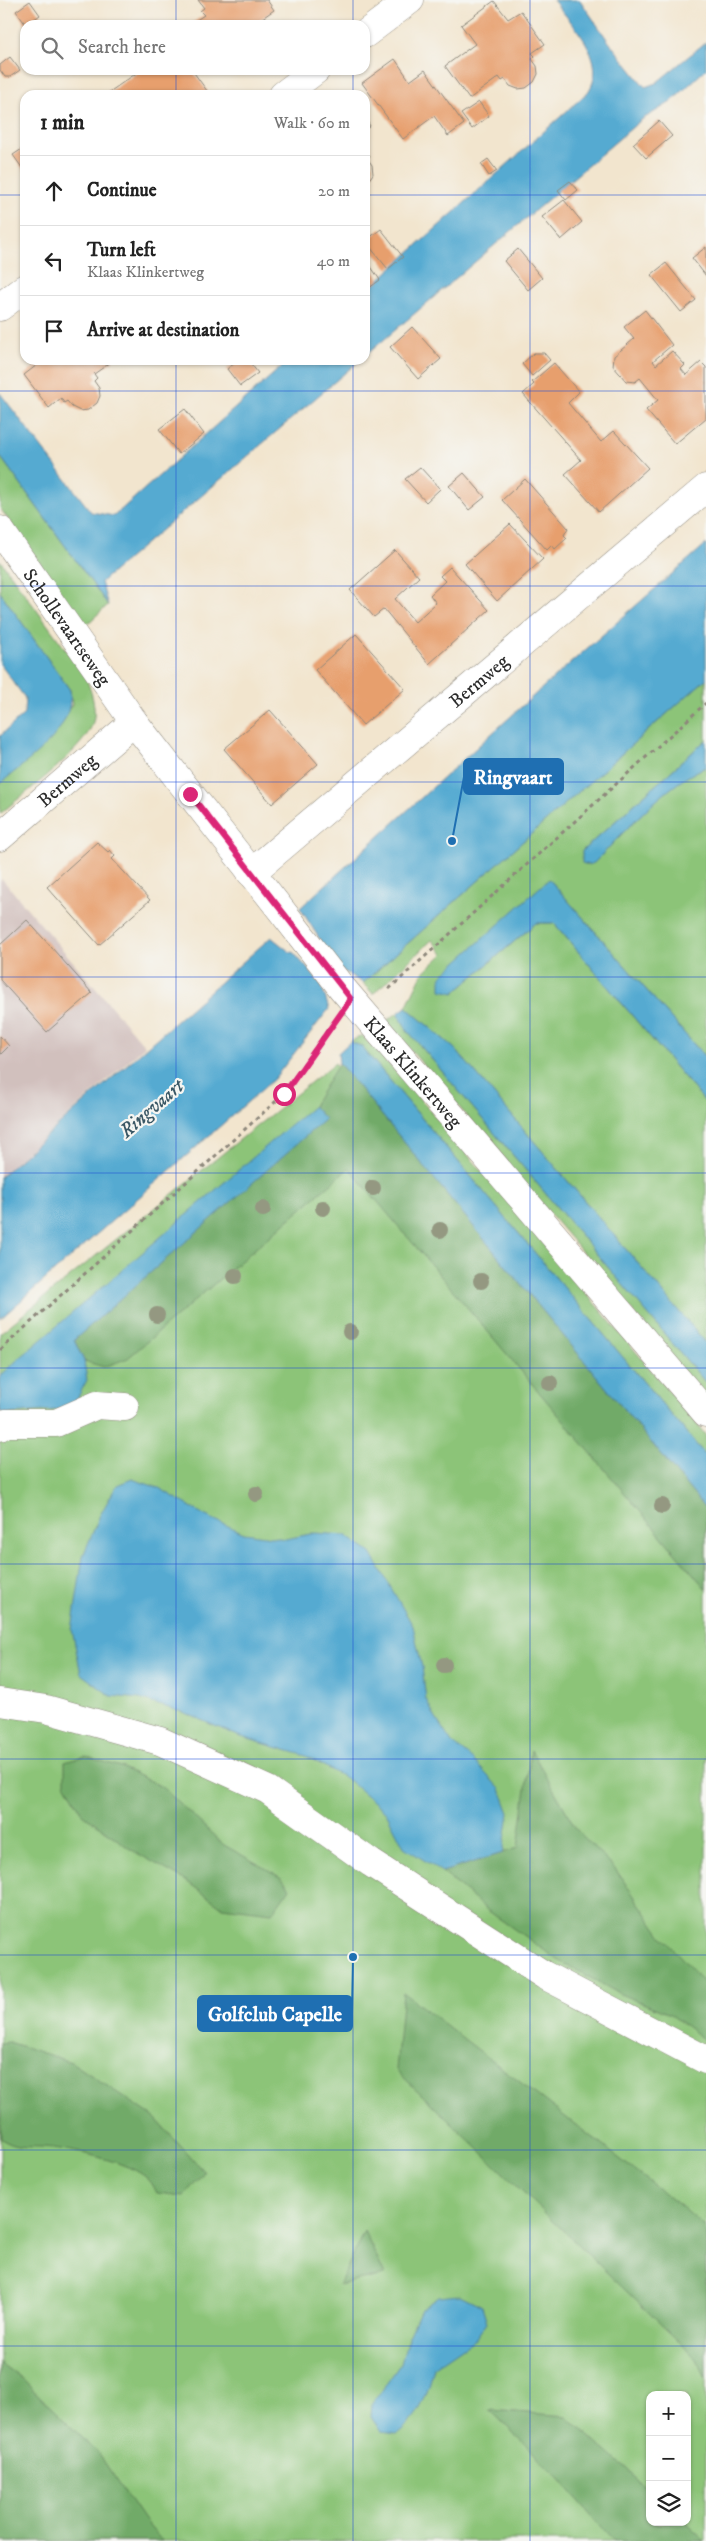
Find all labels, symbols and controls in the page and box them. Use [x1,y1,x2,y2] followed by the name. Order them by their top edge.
[20,20,370,75] search box
[38,34,66,62] icon: search
[78,36,166,59] text: Search here
[40,110,84,136] text: 1 min
[274,113,350,133] text: Walk · 60 m
[40,177,68,205] icon: ahead
[87,179,157,202] text: Continue
[318,181,350,201] text: 20 m
[87,239,156,262] text: Turn left
[40,247,68,275] icon: left
[317,251,350,271] text: 40 m
[87,262,204,282] text: Klaas Klinkertweg
[40,317,68,345] icon: arrive
[87,319,239,342] text: Arrive at destination
[17,565,116,691] street label: Schollevaartseweg
[445,650,514,713] street label: Bermweg
[34,749,103,812] street label: Bermweg
[464,759,563,794] callout: Ringvaart
[474,766,553,791] text: Ringvaart
[179,783,202,806] route end
[359,1012,467,1134] street label: Klaas Klinkertweg
[114,1073,191,1145] water label: Ringvaart
[273,1083,296,1106] route start
[198,1996,352,2031] callout: Golfclub Capelle
[208,2003,343,2028] text: Golfclub Capelle
[646,2391,691,2526] map controls
[646,2391,691,2436] button: +
[646,2436,691,2481] button: −
[646,2481,691,2526] button: layers

